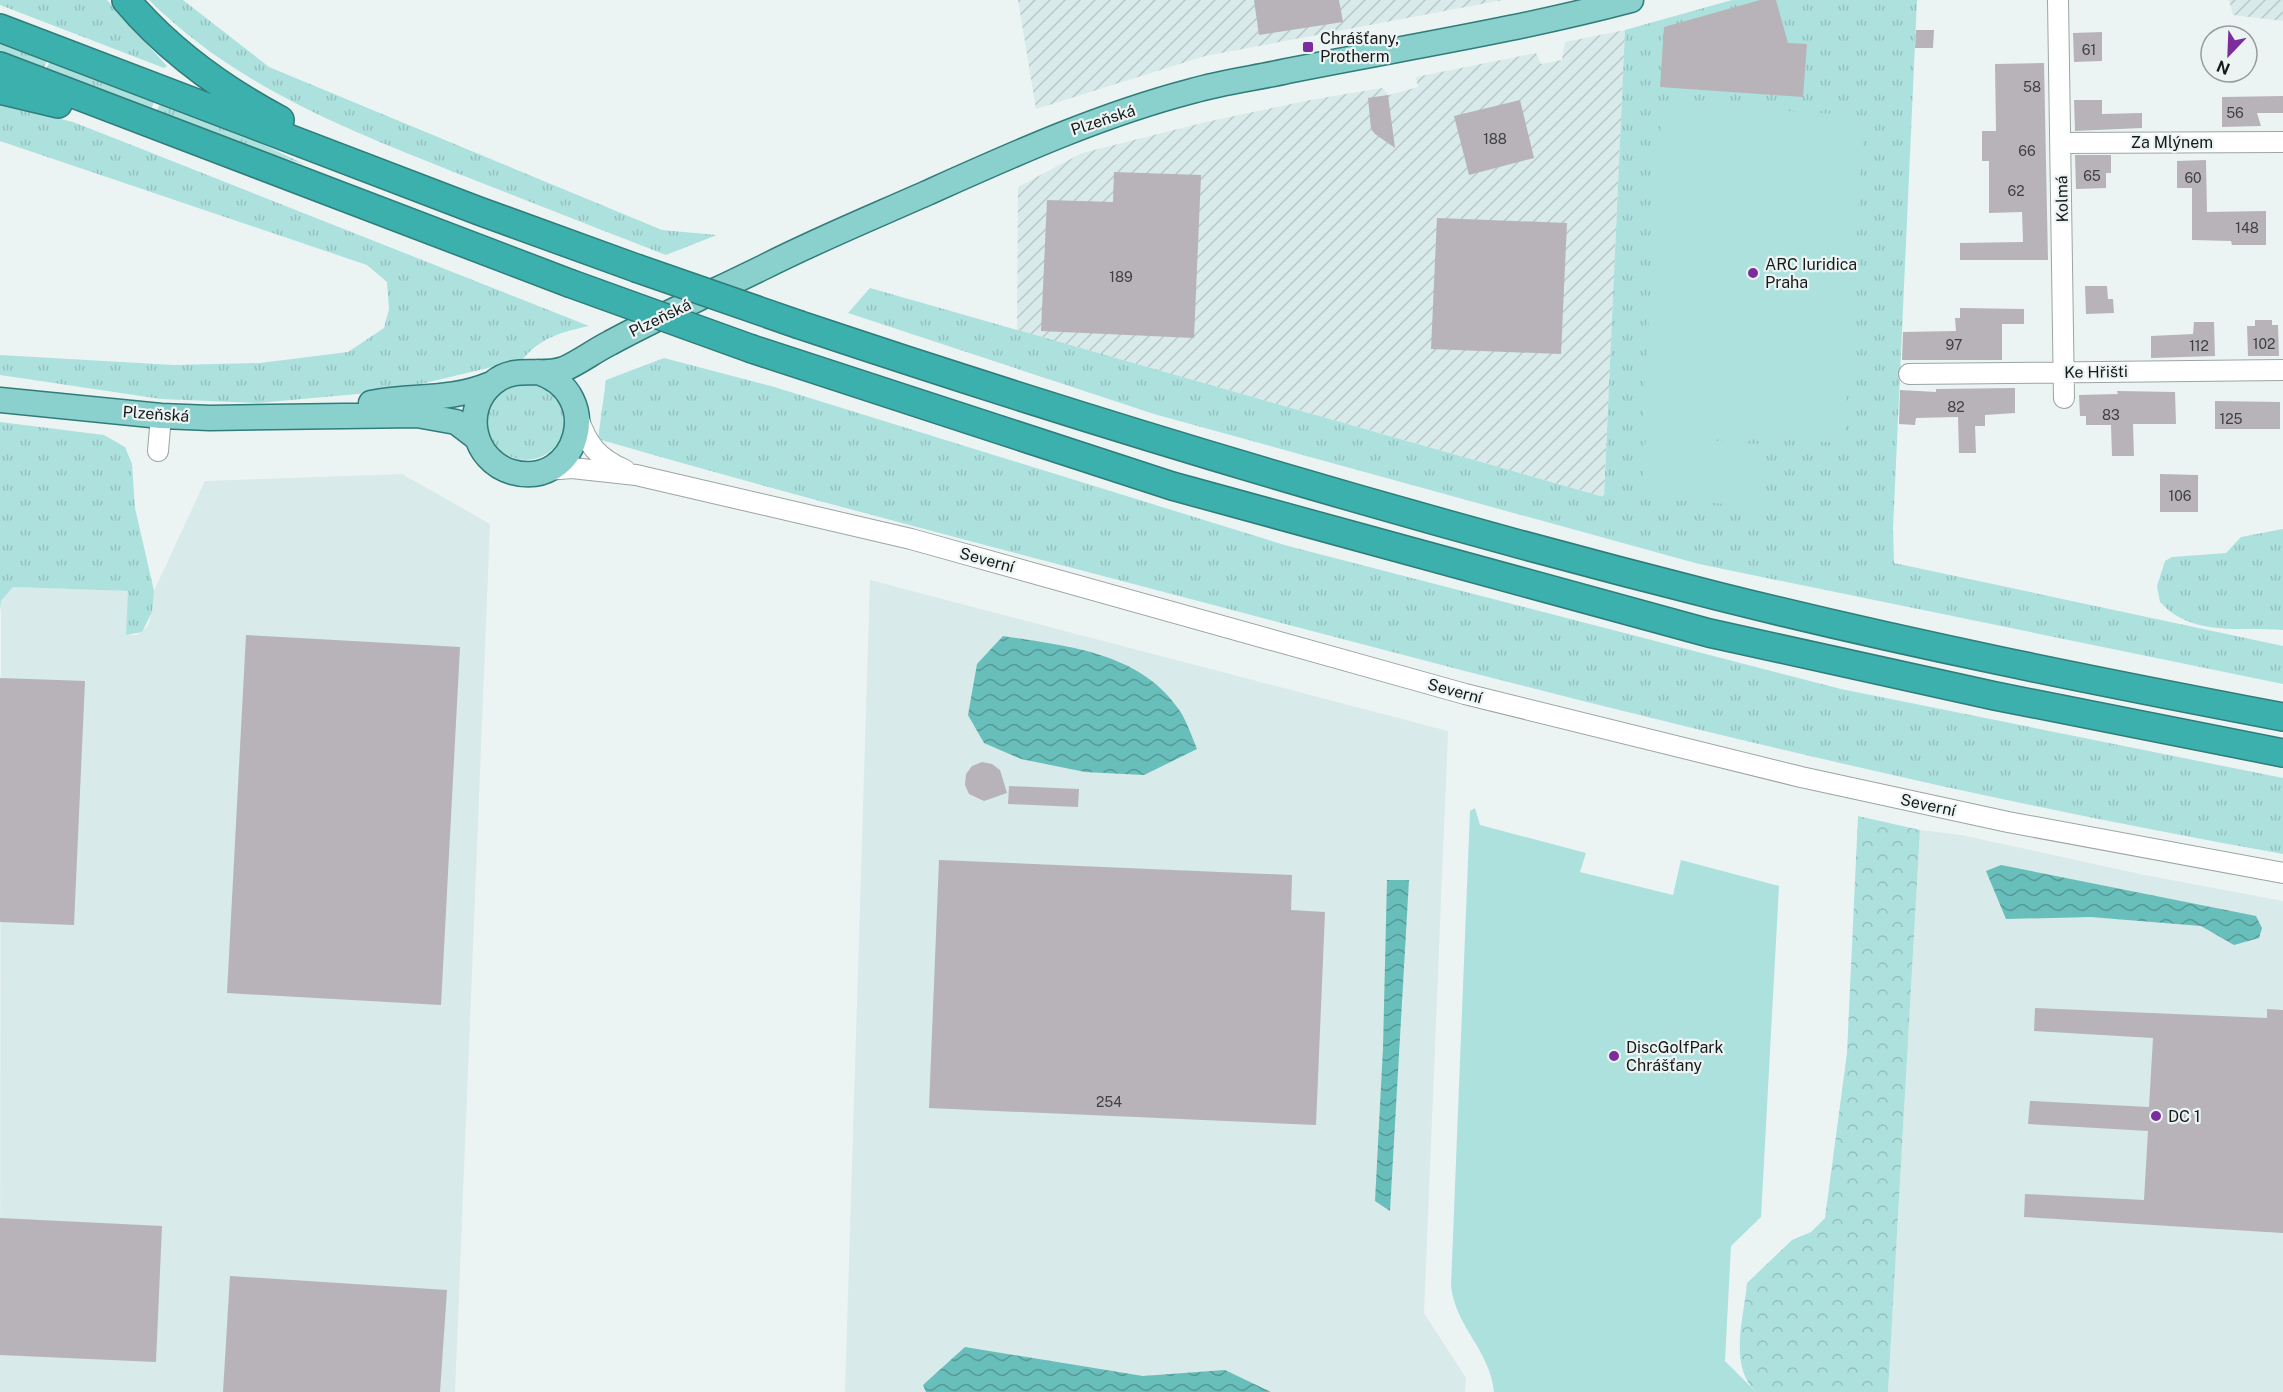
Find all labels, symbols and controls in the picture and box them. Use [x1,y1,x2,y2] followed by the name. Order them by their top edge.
[2199,24,2259,84] north arrow
[1320,29,1399,66] place label: Chrášťany, Protherm
[1301,40,1315,54] marker: Chrášťany, Protherm
[2082,42,2096,58] house number: 61
[2214,56,2233,79] text: N
[2023,79,2041,95] house number: 58
[1068,101,1138,139] street label: Plzeňská
[2226,105,2244,121] house number: 56
[1483,131,1507,147] house number: 188
[2131,133,2213,152] street label: Za Mlýnem
[2018,143,2036,159] house number: 66
[2083,168,2101,184] house number: 65
[2184,170,2202,186] house number: 60
[2052,175,2072,223] street label: Kolmá
[2007,183,2025,199] house number: 62
[2235,220,2259,236] house number: 148
[1765,255,1857,292] place label: ARC Iuridica Praha
[1746,266,1760,280] marker: ARC Iuridica Praha
[1109,269,1133,285] house number: 189
[626,295,694,341] street label: Plzeňská
[2253,336,2275,352] house number: 102
[1946,337,1962,353] house number: 97
[2189,338,2209,354] house number: 112
[2064,362,2128,382] street label: Ke Hřišti
[1947,399,1965,415] house number: 82
[122,402,190,426] street label: Plzeňská
[2102,407,2120,423] house number: 83
[2219,411,2243,427] house number: 125
[2169,488,2192,504] house number: 106
[958,544,1018,577] street label: Severní
[1426,675,1486,708] street label: Severní
[1899,790,1958,820] street label: Severní
[1626,1038,1724,1075] place label: DiscGolfPark Chrášťany
[1607,1049,1621,1063] marker: DiscGolfPark Chrášťany
[1096,1094,1122,1110] house number: 254
[2168,1107,2201,1126] place label: DC 1
[2149,1109,2163,1123] marker: DC 1

